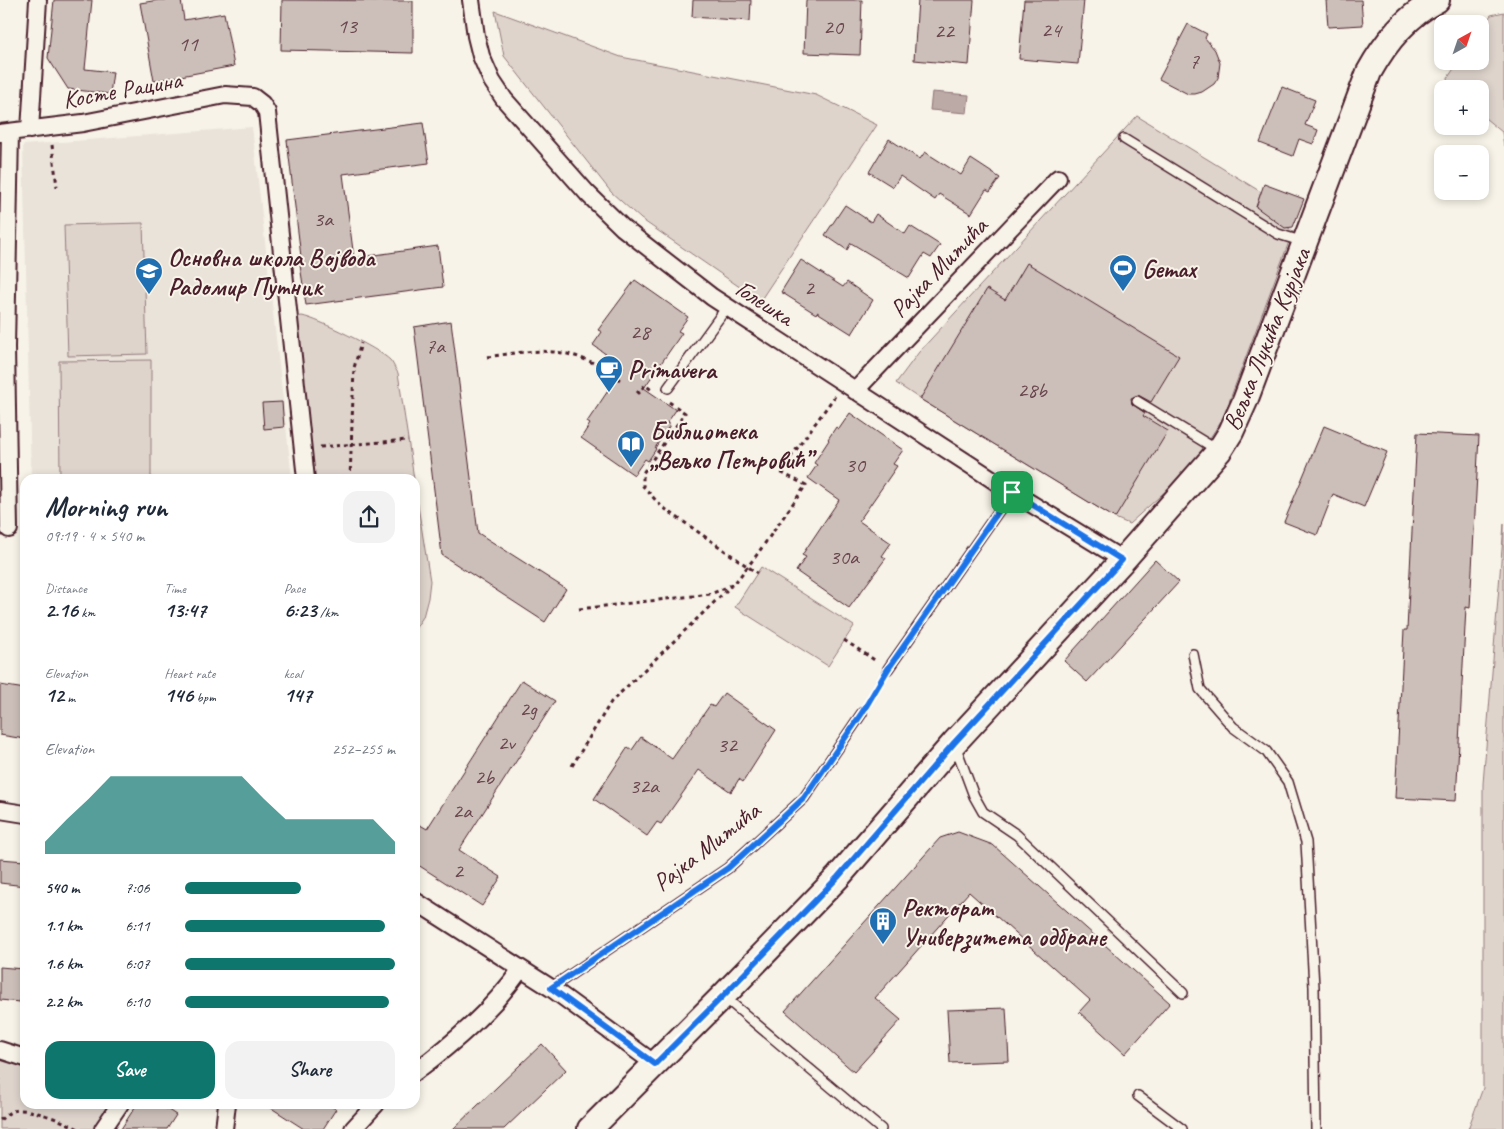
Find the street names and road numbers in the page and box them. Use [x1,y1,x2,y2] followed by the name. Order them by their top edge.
[60,63,186,116] street label: Косте Рацина
[883,209,996,325] street label: Рајка Митића
[1216,242,1319,435] street label: Вељка Лукића Курјака
[729,272,802,335] street label: Голешка
[647,794,768,899] street label: Рајка Митића

